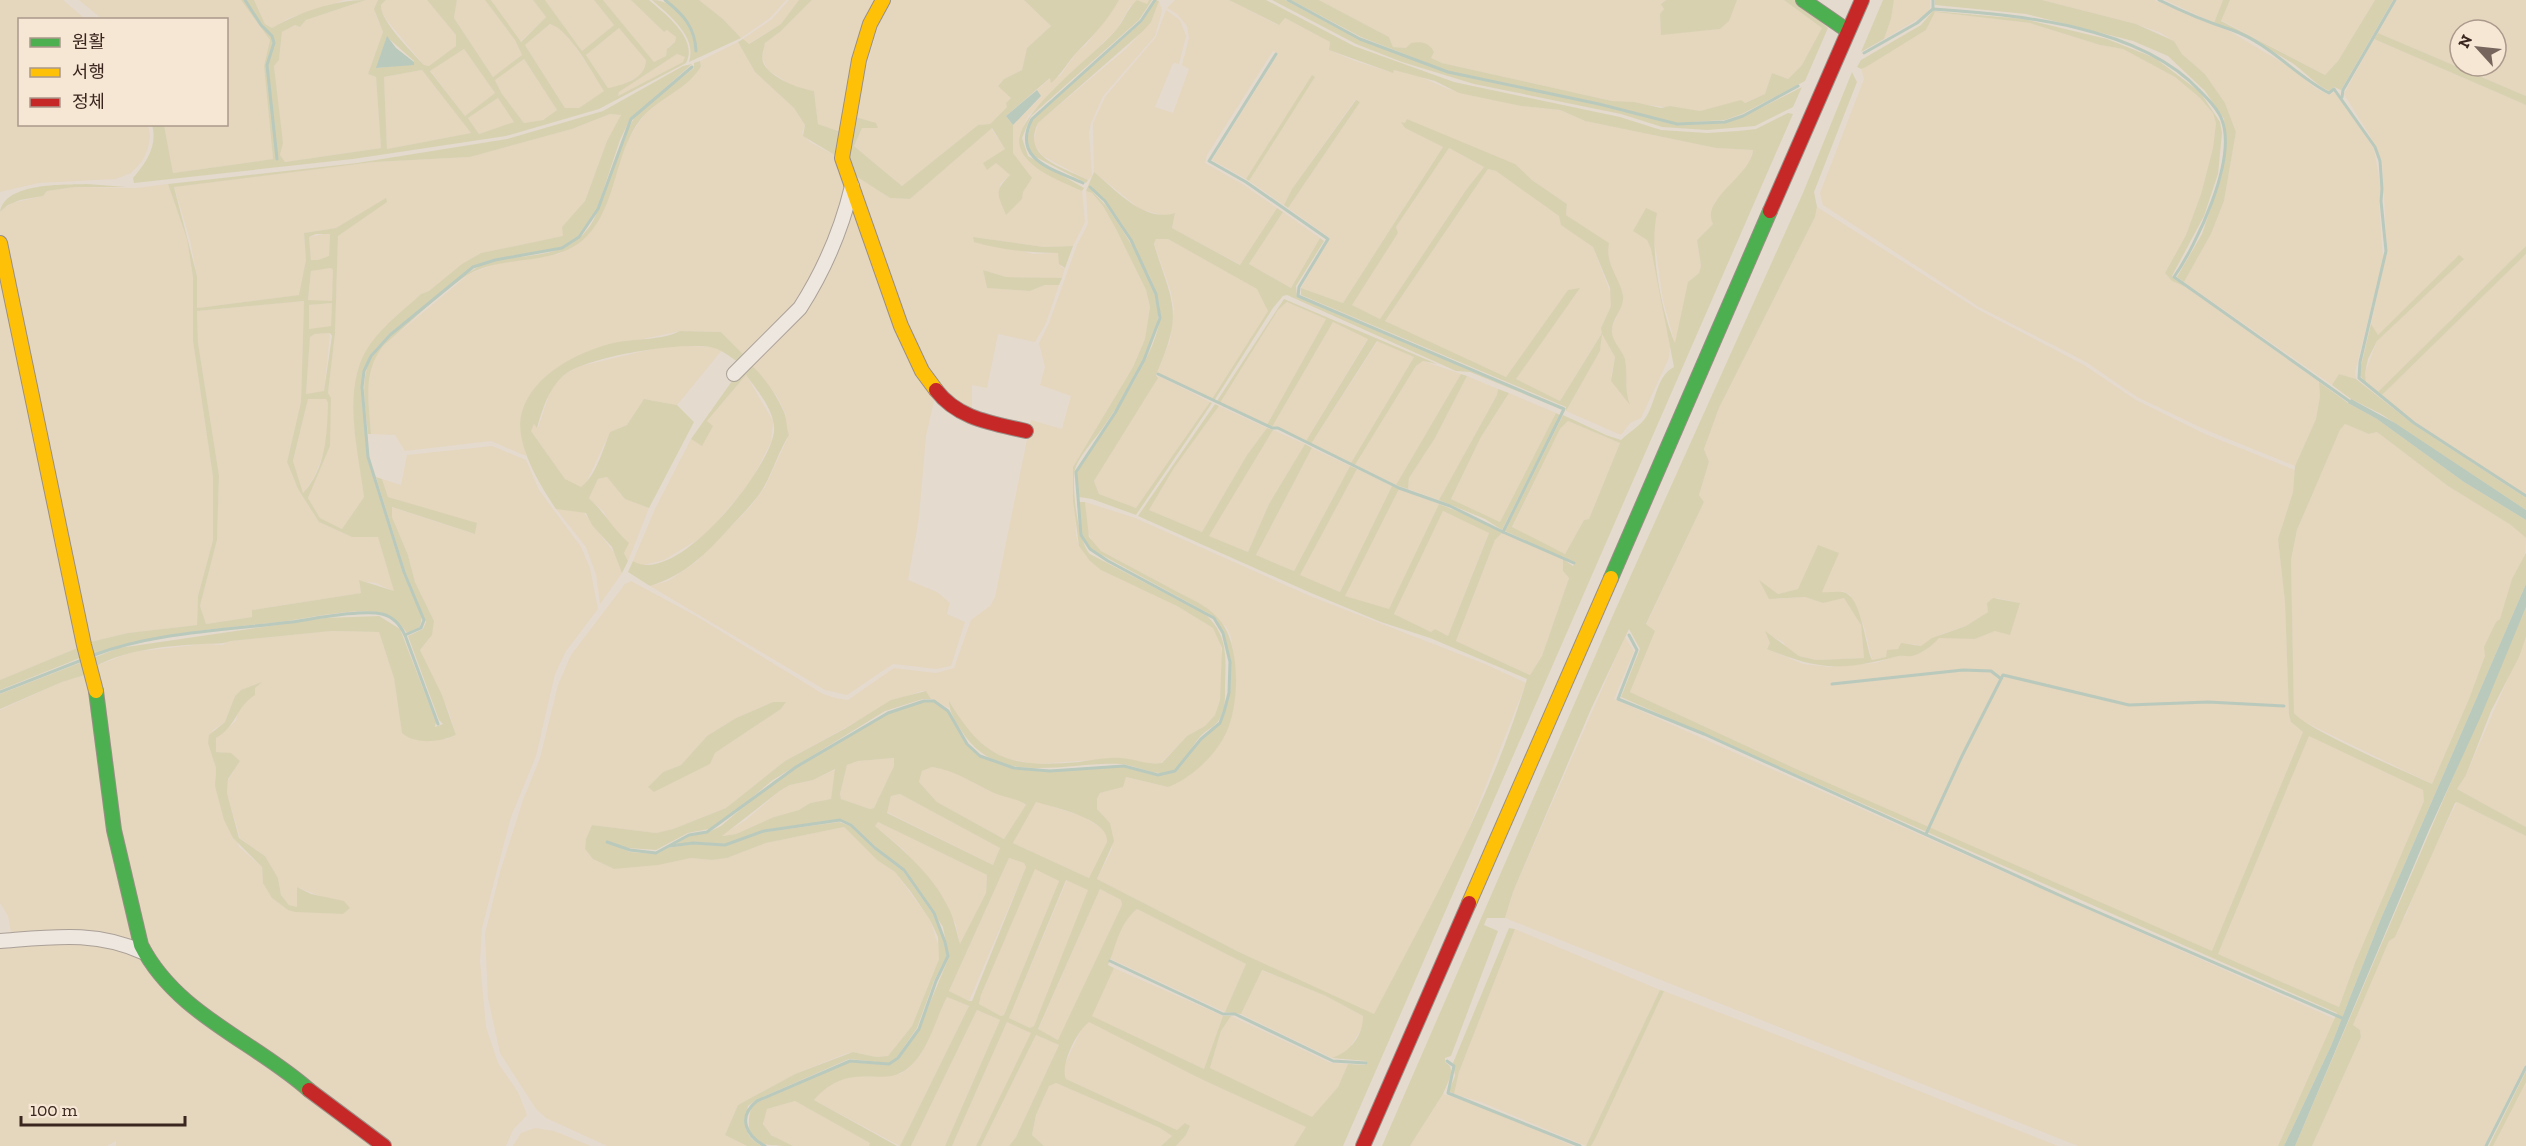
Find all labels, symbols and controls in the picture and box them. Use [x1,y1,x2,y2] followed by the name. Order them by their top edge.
[18,18,228,126] legend
[2448,18,2508,78] north arrow
[72,31,105,53] text: 원활
[2454,32,2476,51] text: N
[72,61,105,83] text: 서행
[72,91,105,113] text: 정체
[21,1089,184,1127] scale bar
[30,1099,78,1121] text: 100 m

